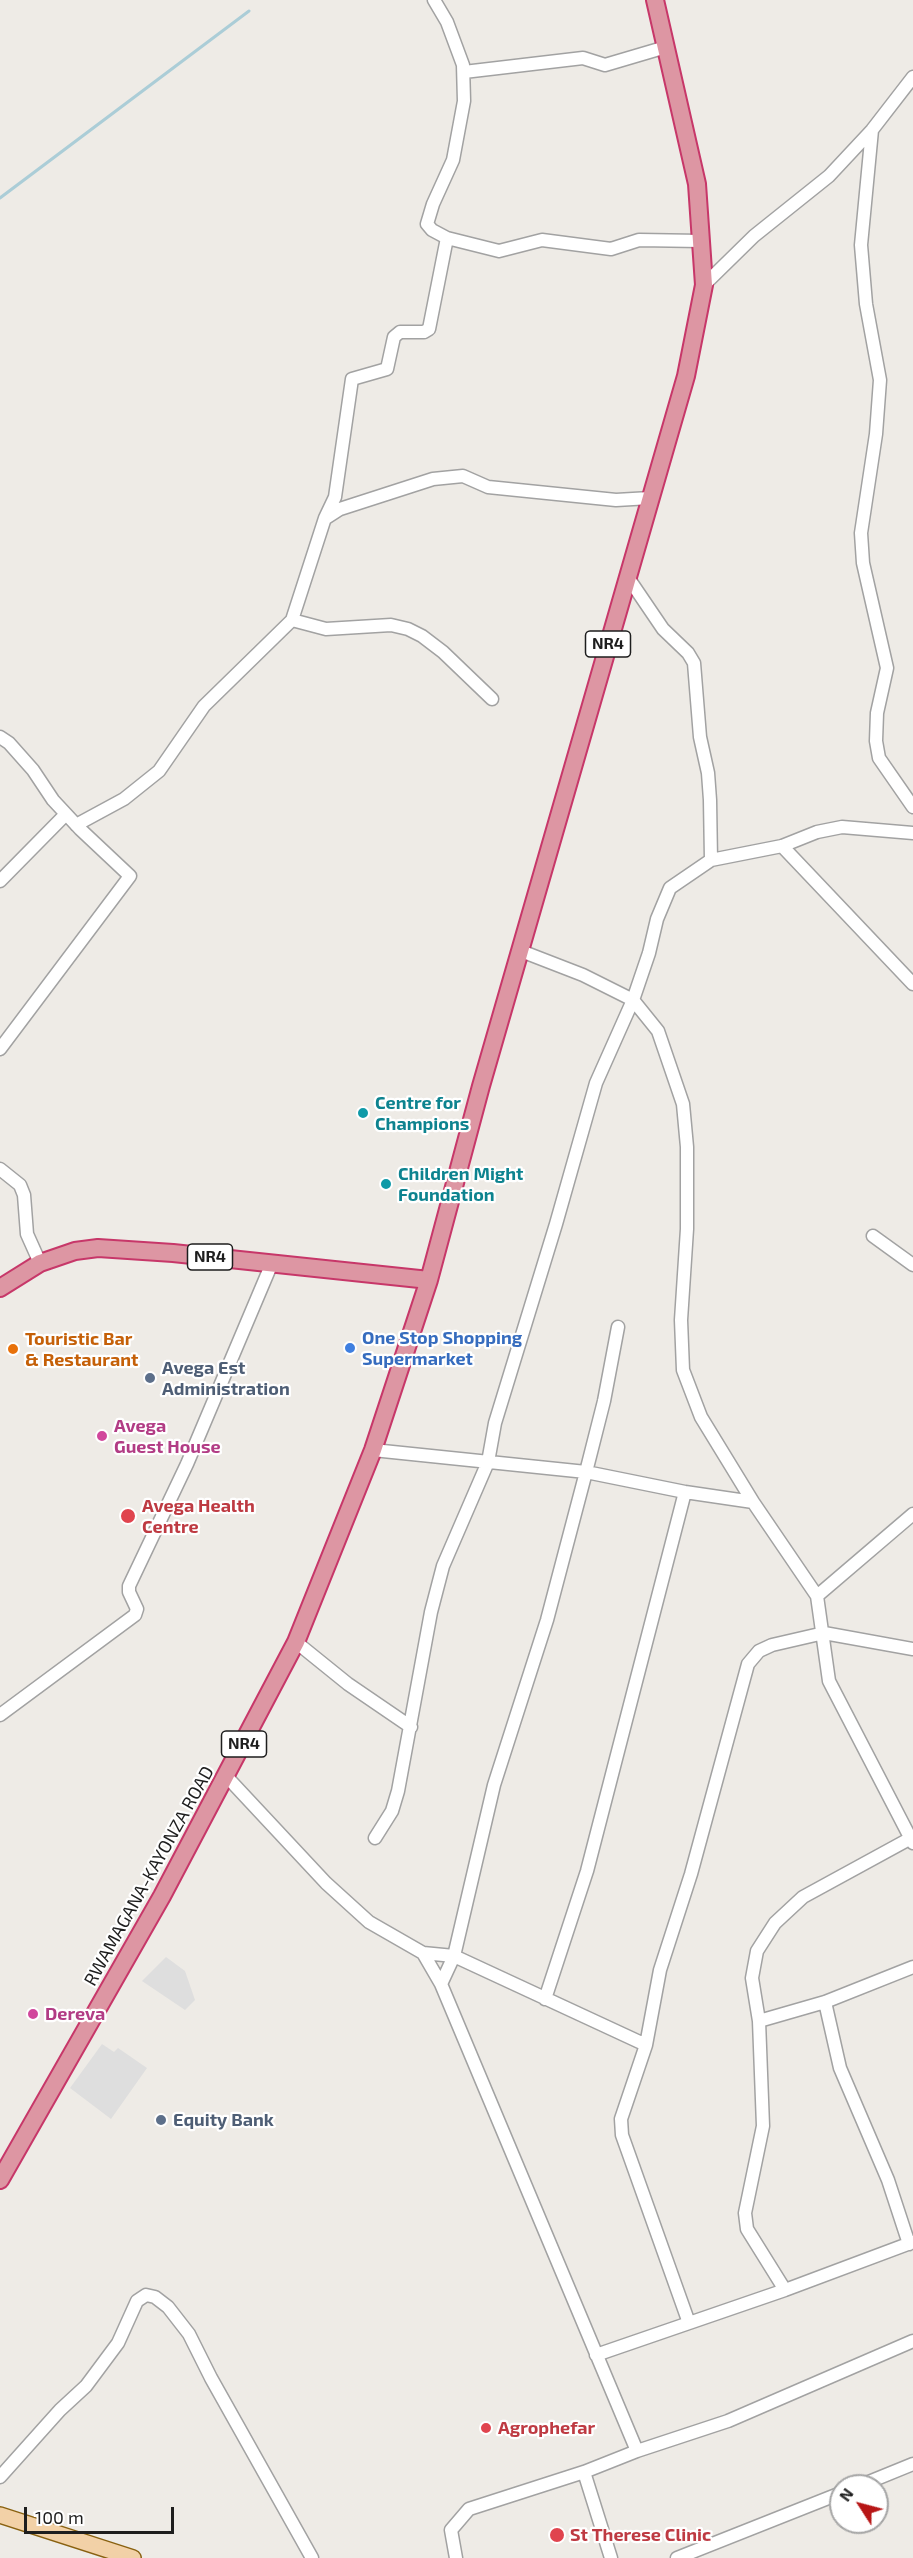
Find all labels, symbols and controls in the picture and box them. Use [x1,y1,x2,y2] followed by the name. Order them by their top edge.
[586,631,630,657] road number: NR4
[375,1092,469,1134] place label: Centre for Champions
[356,1106,370,1120] marker: Centre for Champions
[398,1163,524,1206] place label: Children Might Foundation
[379,1177,393,1191] marker: Children Might Foundation
[188,1244,232,1270] road number: NR4
[362,1327,522,1370] place label: One Stop Shopping Supermarket
[25,1328,138,1370] place label: Touristic Bar & Restaurant
[343,1341,357,1355] marker: One Stop Shopping Supermarket
[6,1342,20,1356] marker: Touristic Bar & Restaurant
[162,1357,290,1400] place label: Avega Est Administration
[143,1371,157,1385] marker: Avega Est Administration
[114,1415,221,1458] place label: Avega Guest House
[95,1429,109,1443] marker: Avega Guest House
[142,1495,255,1538] place label: Avega Health Centre
[119,1507,137,1525] marker: Avega Health Centre
[222,1731,266,1757] road number: NR4
[80,1763,218,1989] street label: RWAMAGANA-KAYONZA ROAD
[45,2003,105,2025] place label: Dereva
[26,2007,40,2021] marker: Dereva
[173,2109,274,2131] place label: Equity Bank
[154,2113,168,2127] marker: Equity Bank
[498,2417,595,2439] place label: Agrophefar
[479,2421,493,2435] marker: Agrophefar
[829,2474,889,2534] north arrow
[835,2484,857,2505] text: N
[27,2495,177,2533] scale bar
[35,2506,84,2528] text: 100 m
[570,2524,711,2546] place label: St Therese Clinic
[548,2526,566,2544] marker: St Therese Clinic

